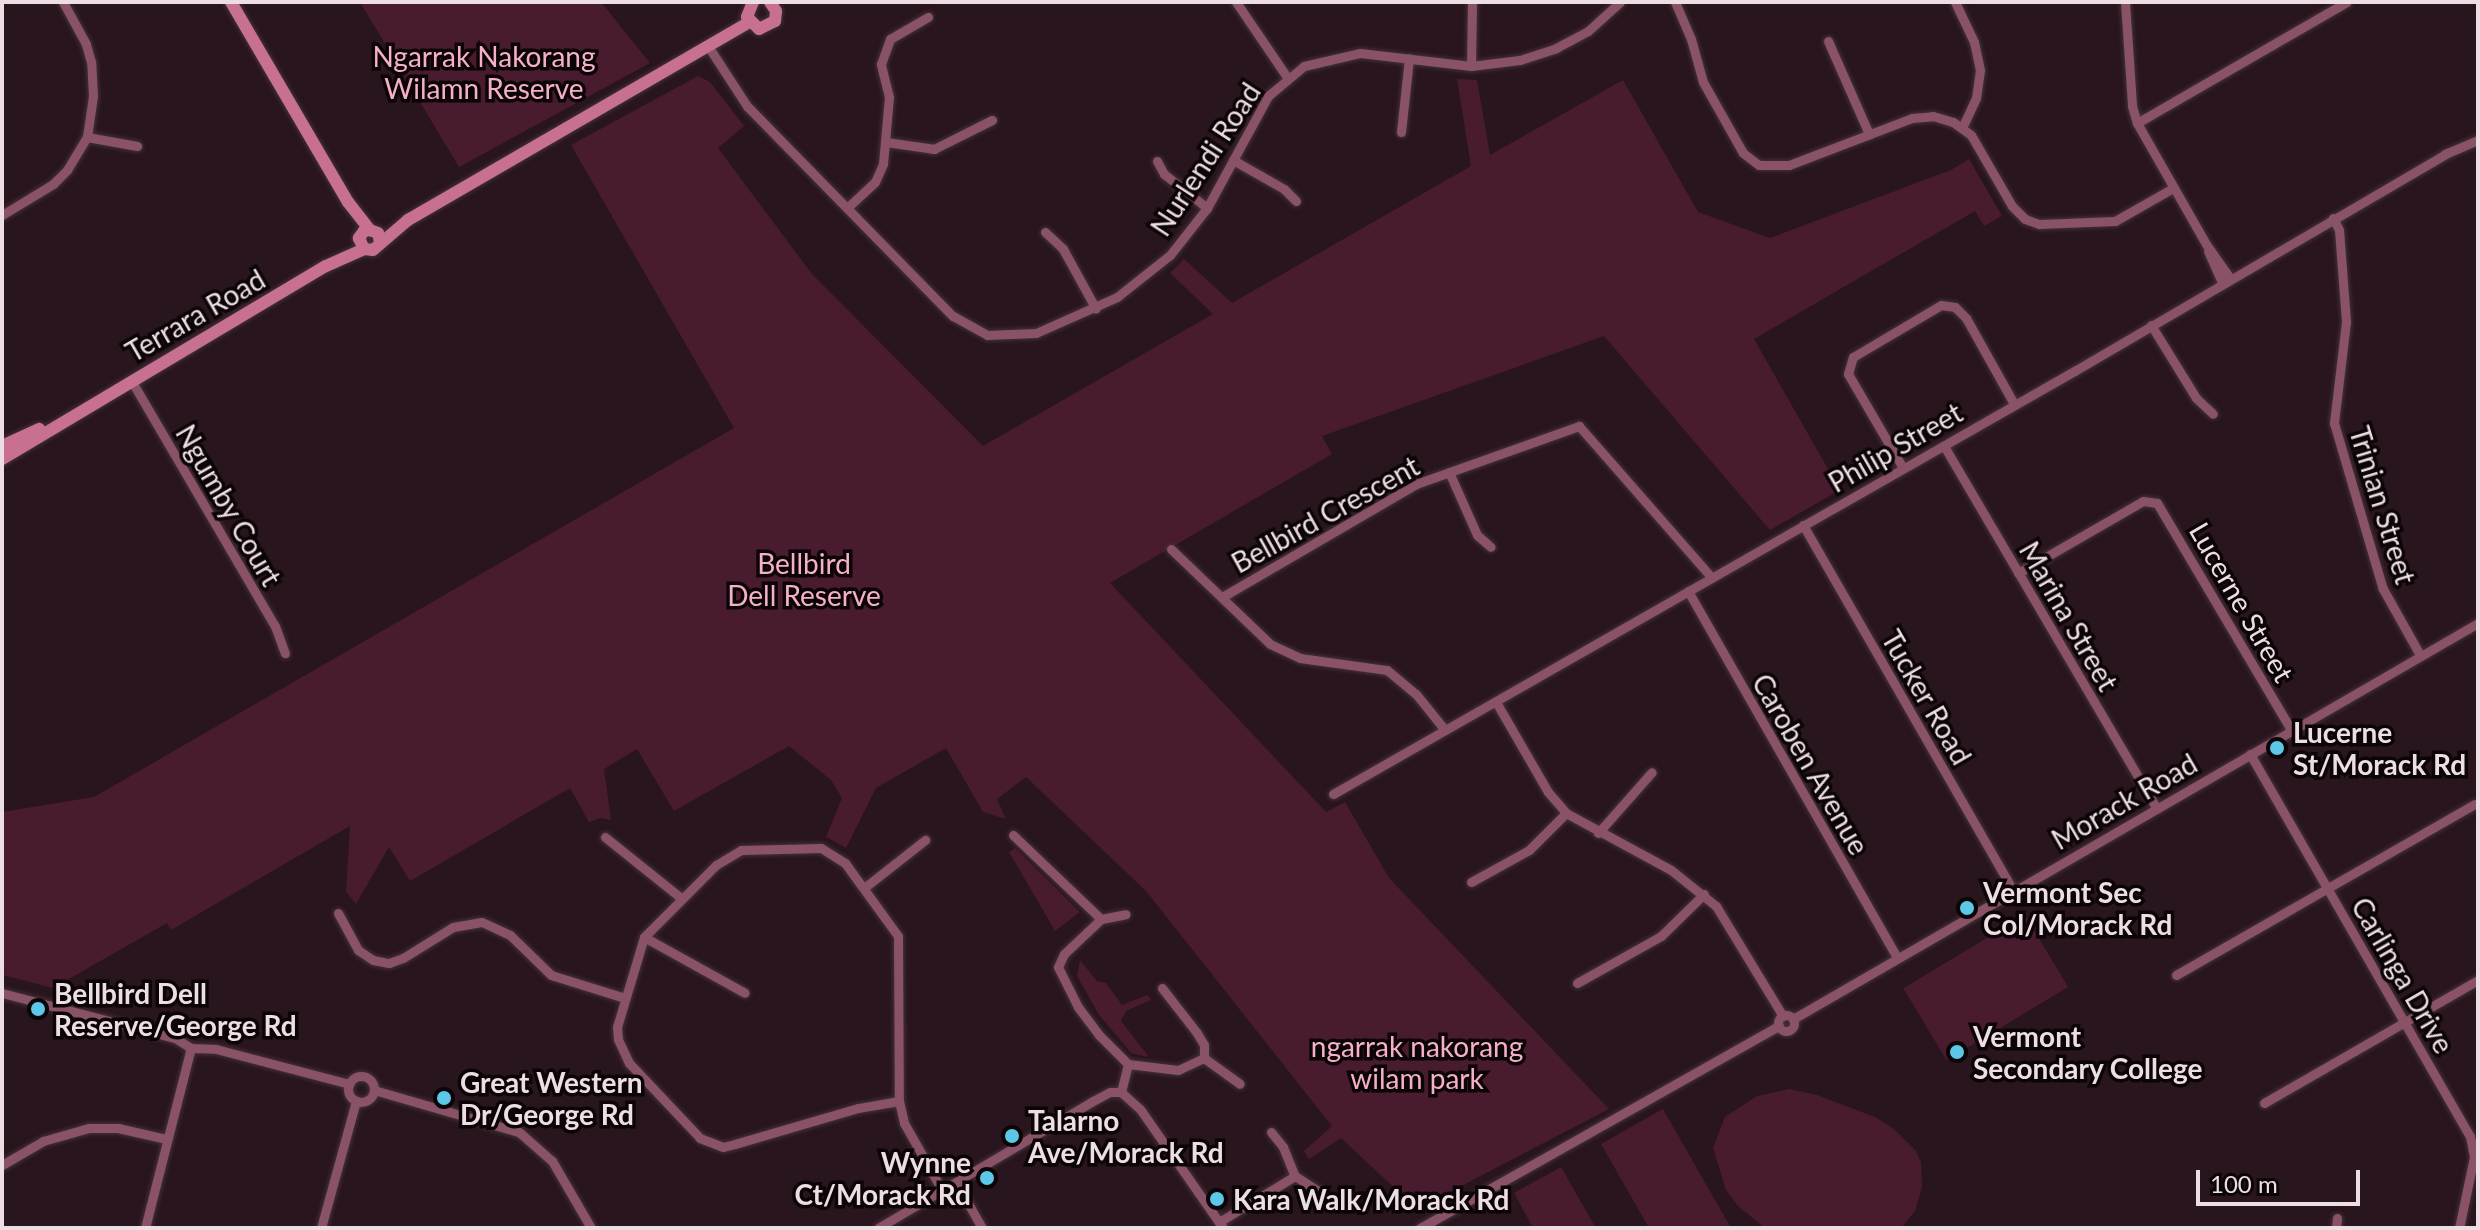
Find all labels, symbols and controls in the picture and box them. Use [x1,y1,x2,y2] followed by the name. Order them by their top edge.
[372,39,596,105] park label: Ngarrak Nakorang Wilamn Reserve
[1143,76,1267,242] street label: Nurlendi Road
[119,262,271,368] street label: Terrara Road
[1822,395,1968,499] street label: Philip Street
[169,418,289,592] street label: Ngumby Court
[2343,422,2423,588] street label: Trinian Street
[1225,449,1425,579] street label: Bellbird Crescent
[2183,516,2301,688] street label: Lucerne Street
[2013,535,2125,697] street label: Marina Street
[727,546,881,612] park label: Bellbird Dell Reserve
[1875,624,1979,770] street label: Tucker Road
[1745,667,1877,861] street label: Caroben Avenue
[2293,715,2466,781] place label: Lucerne St/Morack Rd
[2268,739,2286,757] marker: Lucerne St/Morack Rd
[2045,746,2203,856] street label: Morack Road
[1983,875,2172,941] place label: Vermont Sec Col/Morack Rd
[2345,891,2461,1059] street label: Carlinga Drive
[1958,899,1976,917] marker: Vermont Sec Col/Morack Rd
[54,976,297,1042] place label: Bellbird Dell Reserve/George Rd
[29,1000,47,1018] marker: Bellbird Dell Reserve/George Rd
[1973,1019,2203,1085] place label: Vermont Secondary College
[1311,1029,1523,1095] park label: ngarrak nakorang wilam park
[1948,1043,1966,1061] marker: Vermont Secondary College
[460,1065,643,1131] place label: Great Western Dr/George Rd
[435,1089,453,1107] marker: Great Western Dr/George Rd
[1028,1103,1224,1169] place label: Talarno Ave/Morack Rd
[1003,1127,1021,1145] marker: Talarno Ave/Morack Rd
[794,1145,971,1211] place label: Wynne Ct/Morack Rd
[2200,1154,2364,1204] scale bar
[978,1169,996,1187] marker: Wynne Ct/Morack Rd
[2210,1169,2278,1198] text: 100 m
[1233,1182,1510,1216] place label: Kara Walk/Morack Rd
[1208,1190,1226,1208] marker: Kara Walk/Morack Rd

